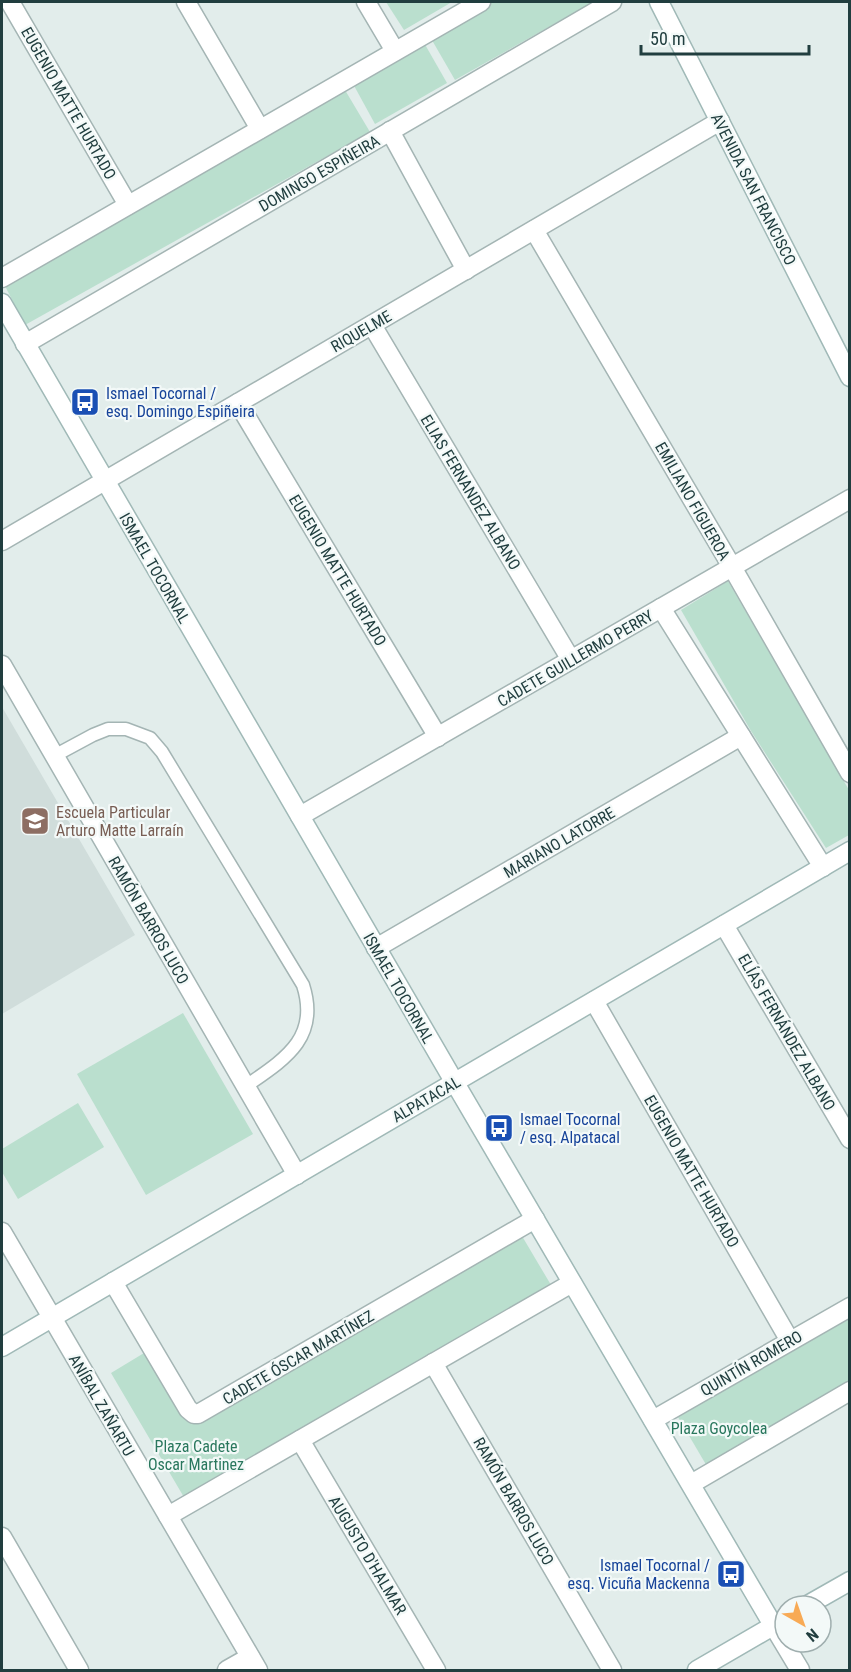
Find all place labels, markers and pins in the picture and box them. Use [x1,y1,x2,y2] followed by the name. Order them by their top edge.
[106,384,255,421] place label: Ismael Tocornal / esq. Domingo Espiñeira
[69,386,101,418] bus stop icon: Ismael Tocornal / esq. Domingo Espiñeira
[56,803,184,840] place label: Escuela Particular Arturo Matte Larraín
[19,805,51,837] school or university icon: Escuela Particular Arturo Matte Larraín
[520,1110,621,1147] place label: Ismael Tocornal / esq. Alpatacal
[483,1112,515,1144] bus stop icon: Ismael Tocornal / esq. Alpatacal
[568,1556,710,1593] place label: Ismael Tocornal / esq. Vicuña Mackenna
[715,1558,747,1590] bus stop icon: Ismael Tocornal / esq. Vicuña Mackenna

